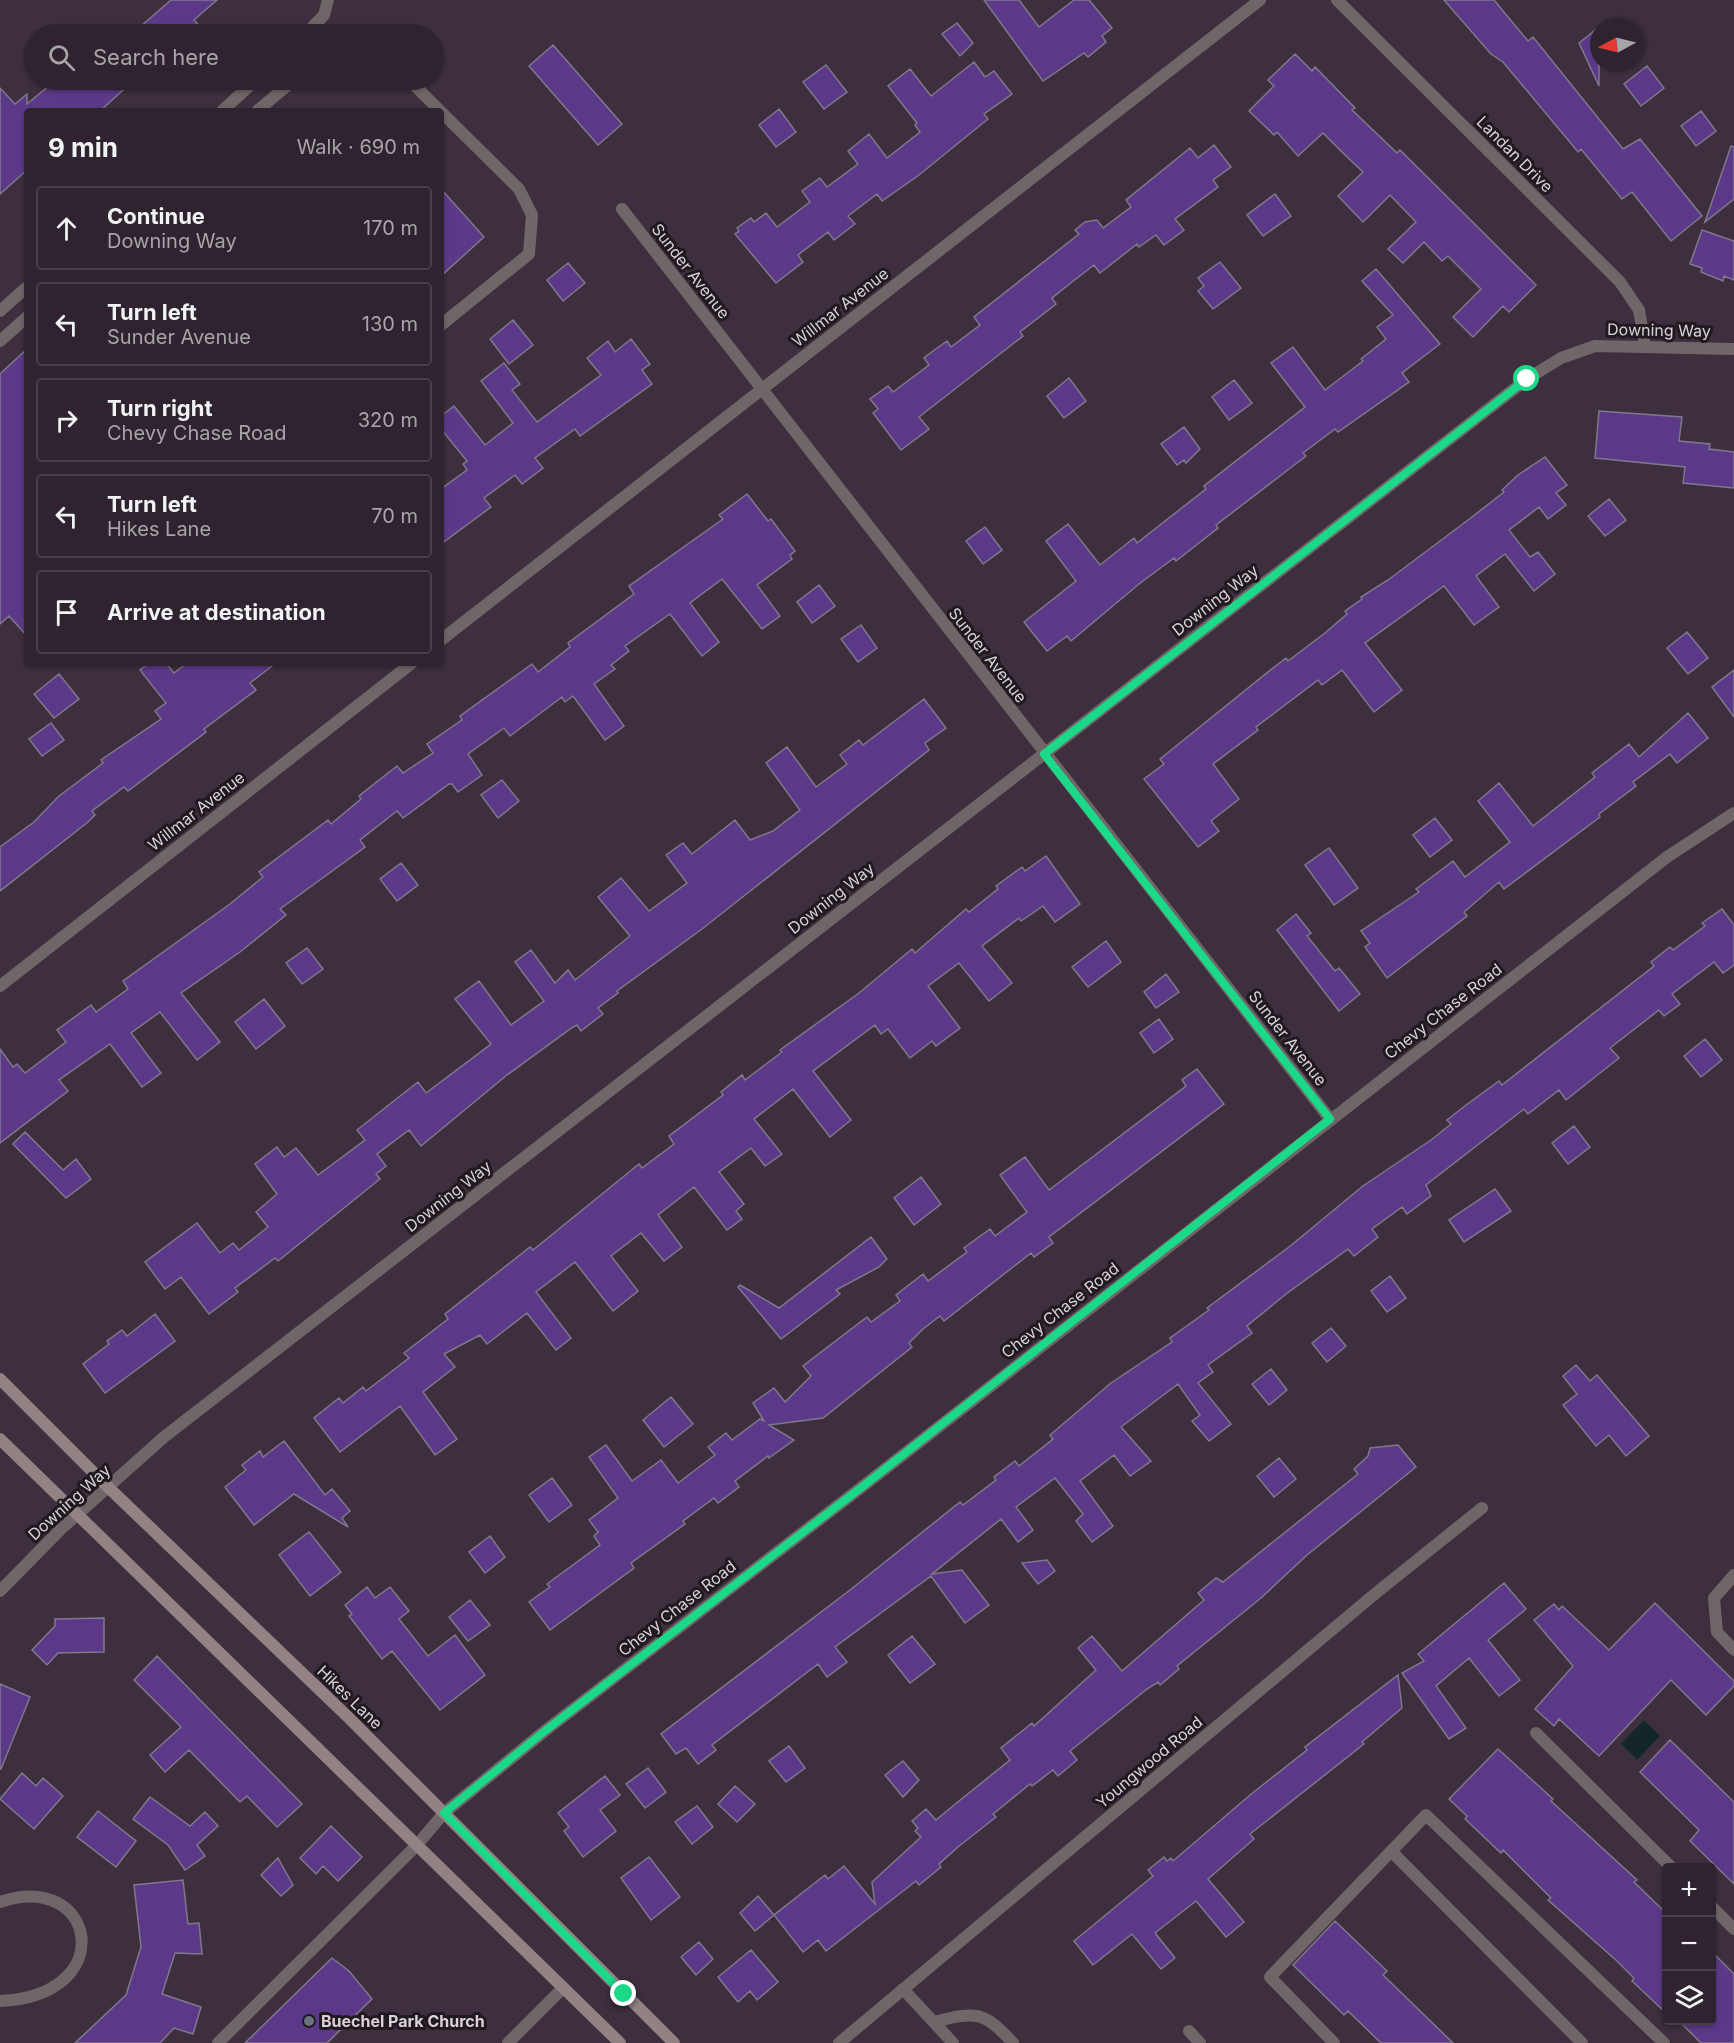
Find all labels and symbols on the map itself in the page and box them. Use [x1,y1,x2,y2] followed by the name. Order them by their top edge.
[1590,18,1644,72] north arrow
[1473,112,1557,196] street label: Landan Drive
[648,220,734,322] street label: Sunder Avenue
[788,263,892,351] street label: Willmar Avenue
[1607,319,1711,341] street label: Downing Way
[1513,365,1539,391] route start
[1168,560,1262,640] street label: Downing Way
[945,604,1031,706] street label: Sunder Avenue
[144,767,248,855] street label: Willmar Avenue
[784,858,878,938] street label: Downing Way
[1380,959,1506,1063] street label: Chevy Chase Road
[1245,987,1331,1089] street label: Sunder Avenue
[401,1156,495,1236] street label: Downing Way
[997,1258,1123,1362] street label: Chevy Chase Road
[24,1460,114,1544] street label: Downing Way
[614,1556,740,1660] street label: Chevy Chase Road
[313,1661,387,1733] street label: Hikes Lane
[1092,1712,1206,1812] street label: Youngwood Road
[610,1980,636,2006] route end
[321,2011,485,2031] place label: Buechel Park Church
[302,2014,316,2028] marker: Buechel Park Church

